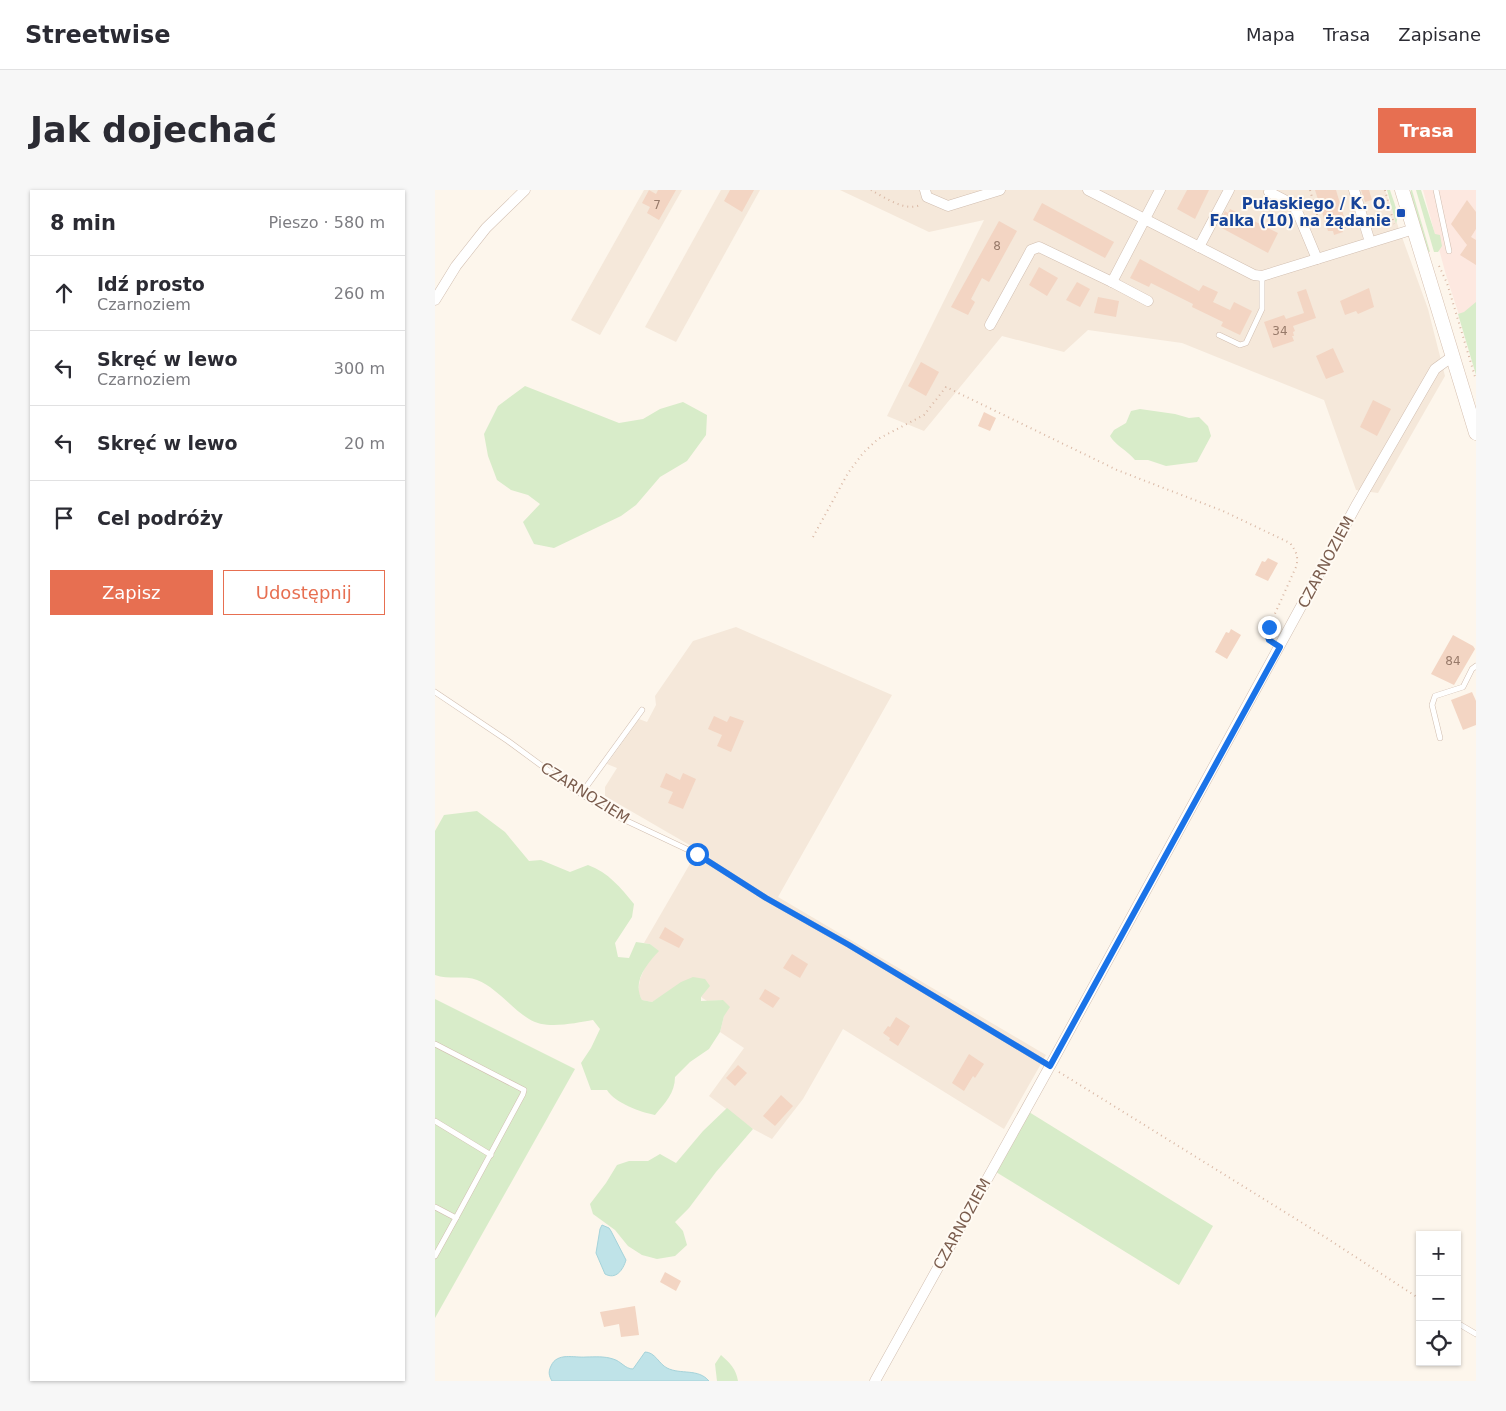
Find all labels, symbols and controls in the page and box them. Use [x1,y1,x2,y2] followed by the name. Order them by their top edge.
[25,21,171,49] text: Streetwise
[1246,24,1295,45] text: Mapa
[1323,24,1370,45] text: Trasa
[1398,24,1481,45] text: Zapisane
[1378,108,1476,153] button: Trasa
[30,110,277,150] text: Jak dojechać
[1210,195,1391,230] place label: Pułaskiego / K. O. Falka (10) na żądanie
[653,198,661,212] house number: 7
[1395,207,1407,219] marker: Pułaskiego / K. O. Falka (10) na żądanie
[50,211,116,235] text: 8 min
[268,213,385,232] text: Pieszo · 580 m
[993,239,1001,253] house number: 8
[97,273,205,295] text: Idź prosto
[50,279,78,307] icon: ahead
[334,284,385,303] text: 260 m
[97,295,191,314] text: Czarnoziem
[1272,324,1288,338] house number: 34
[97,348,238,370] text: Skręć w lewo
[50,354,78,382] icon: left
[334,359,385,378] text: 300 m
[97,370,191,389] text: Czarnoziem
[50,429,78,457] icon: left
[97,432,238,454] text: Skręć w lewo
[344,434,385,453] text: 20 m
[50,504,78,532] icon: arrive
[97,507,223,529] text: Cel podróży
[1294,513,1358,611] street label: CZARNOZIEM
[50,570,213,615] button: Zapisz
[223,570,385,615] button: Udostępnij
[1258,616,1281,639] route end
[1445,654,1461,668] house number: 84
[537,758,633,828] street label: CZARNOZIEM
[686,843,709,866] route start
[930,1175,994,1273] street label: CZARNOZIEM
[1416,1231,1461,1366] map controls
[1416,1231,1461,1276] button: +
[1416,1276,1461,1321] button: −
[1416,1321,1461,1366] button: locate

